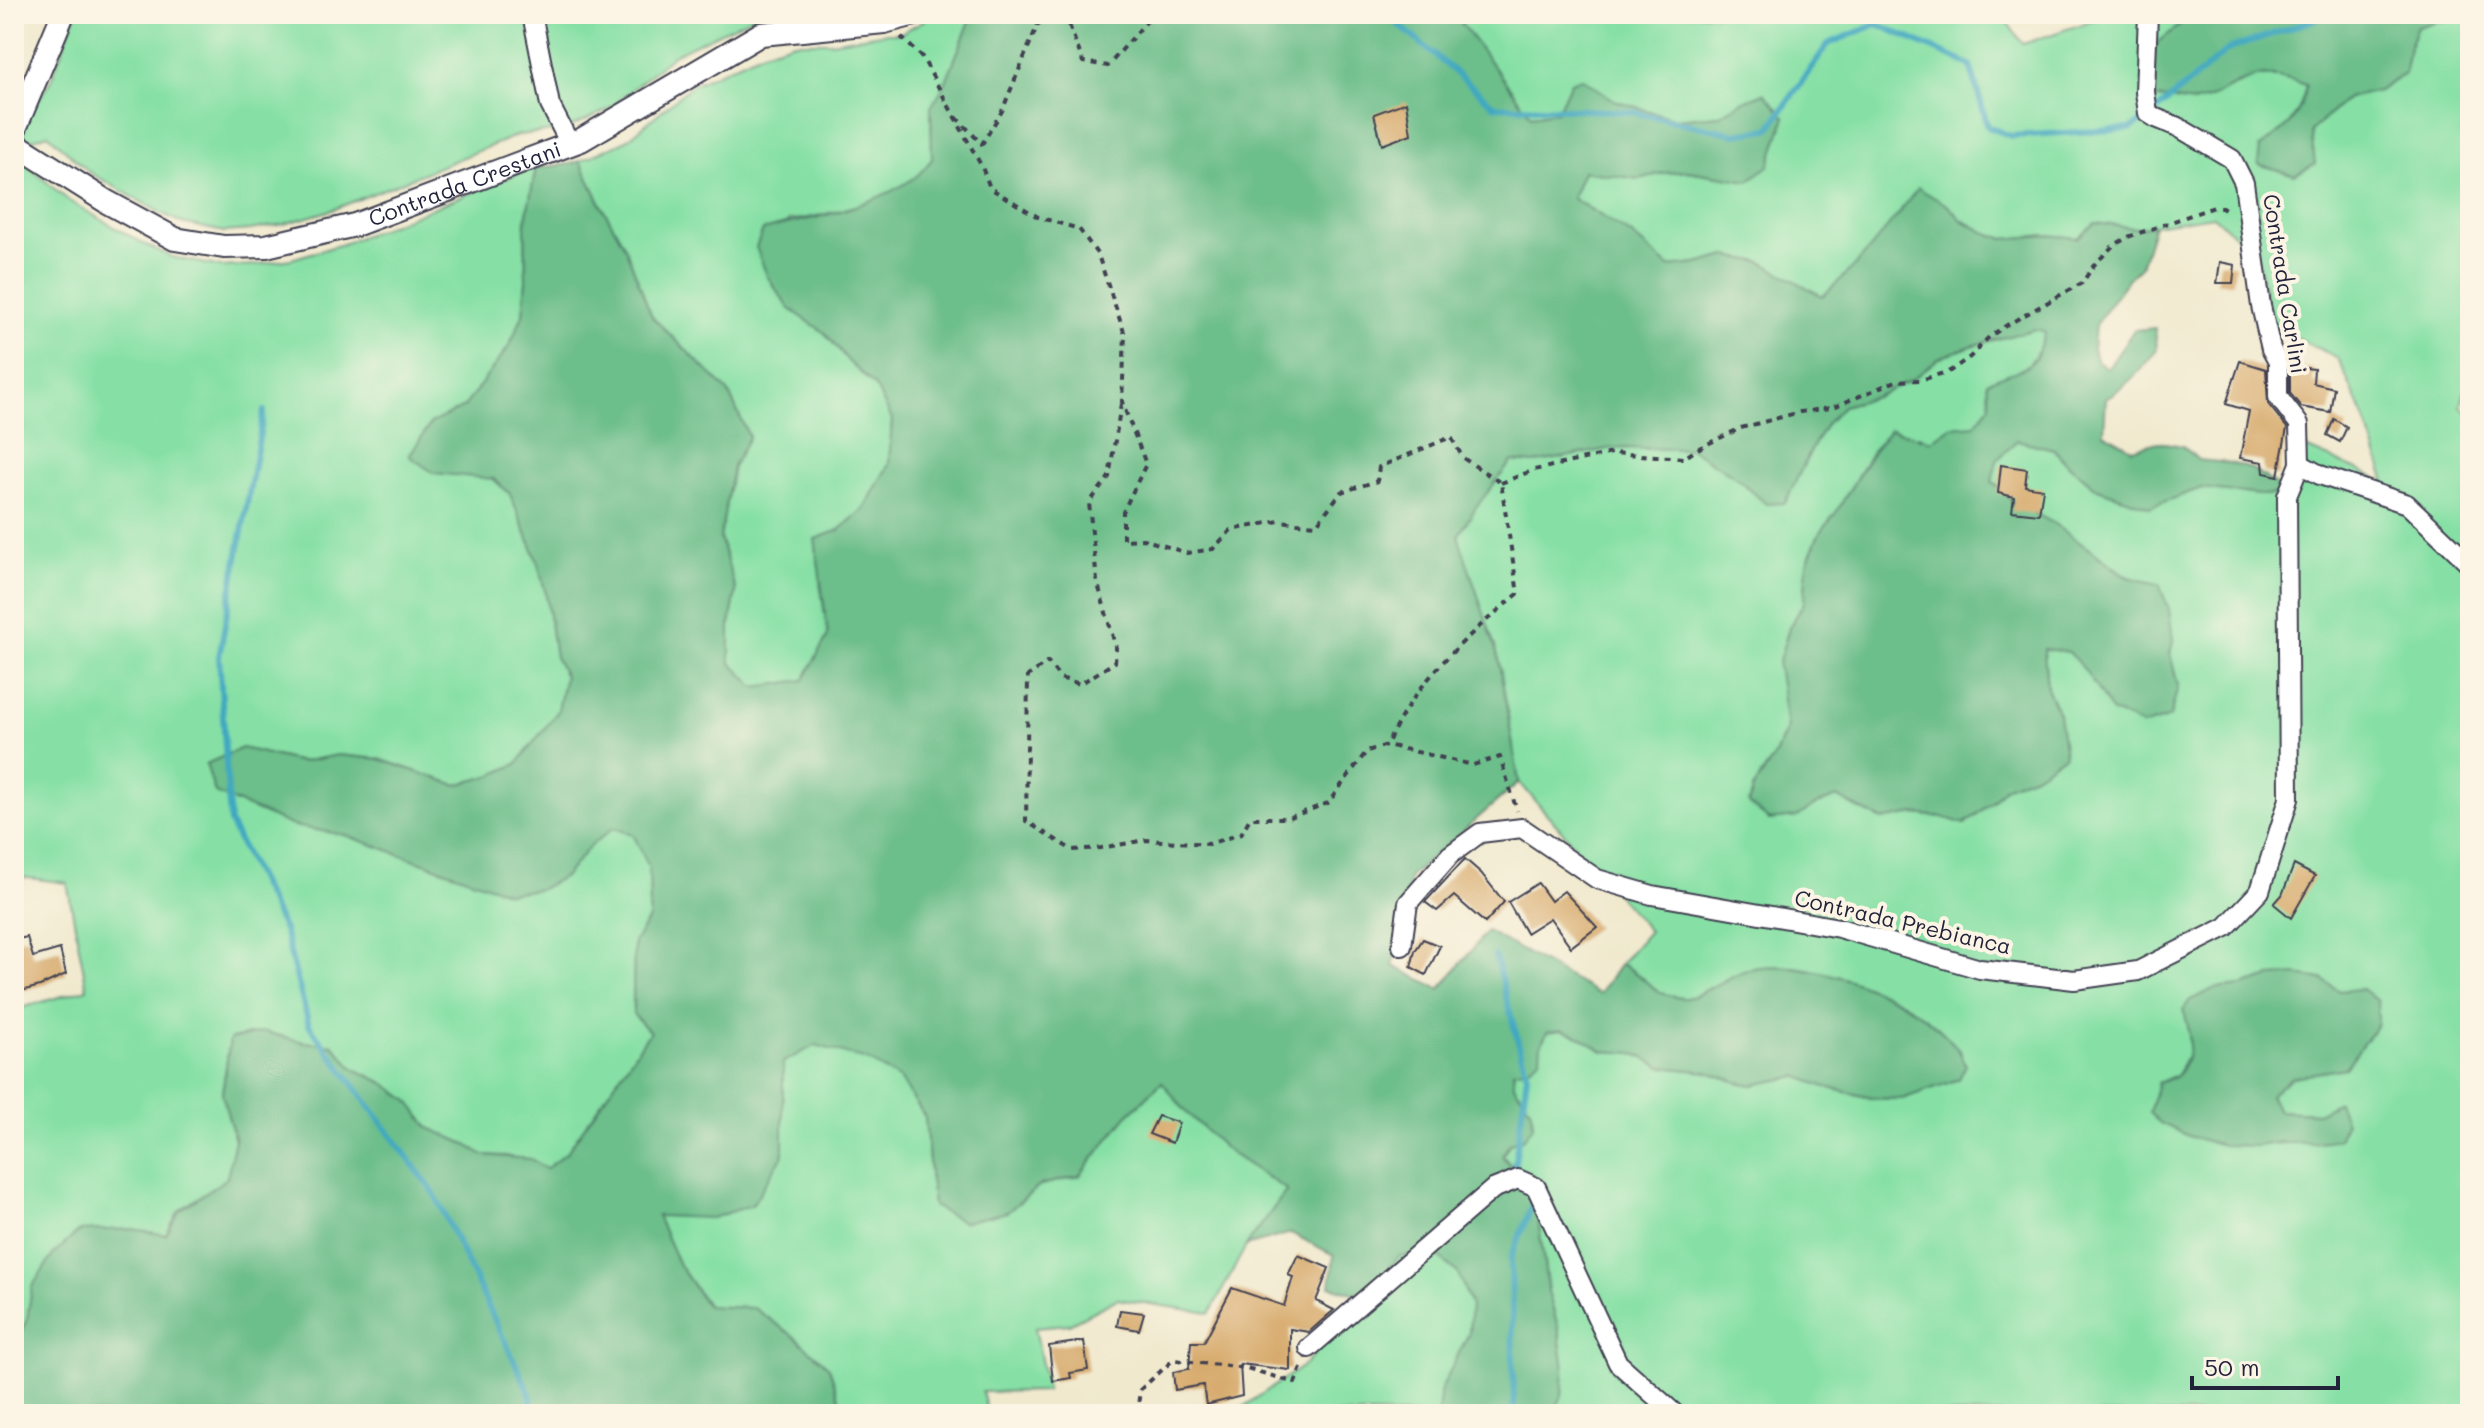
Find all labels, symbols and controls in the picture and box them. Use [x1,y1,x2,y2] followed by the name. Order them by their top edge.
[364,134,565,233] street label: Contrada Crestani
[2257,192,2314,376] street label: Contrada Carlini
[1792,882,2014,961] street label: Contrada Prebianca
[2192,1340,2338,1390] scale bar
[2204,1351,2260,1382] text: 50 m

